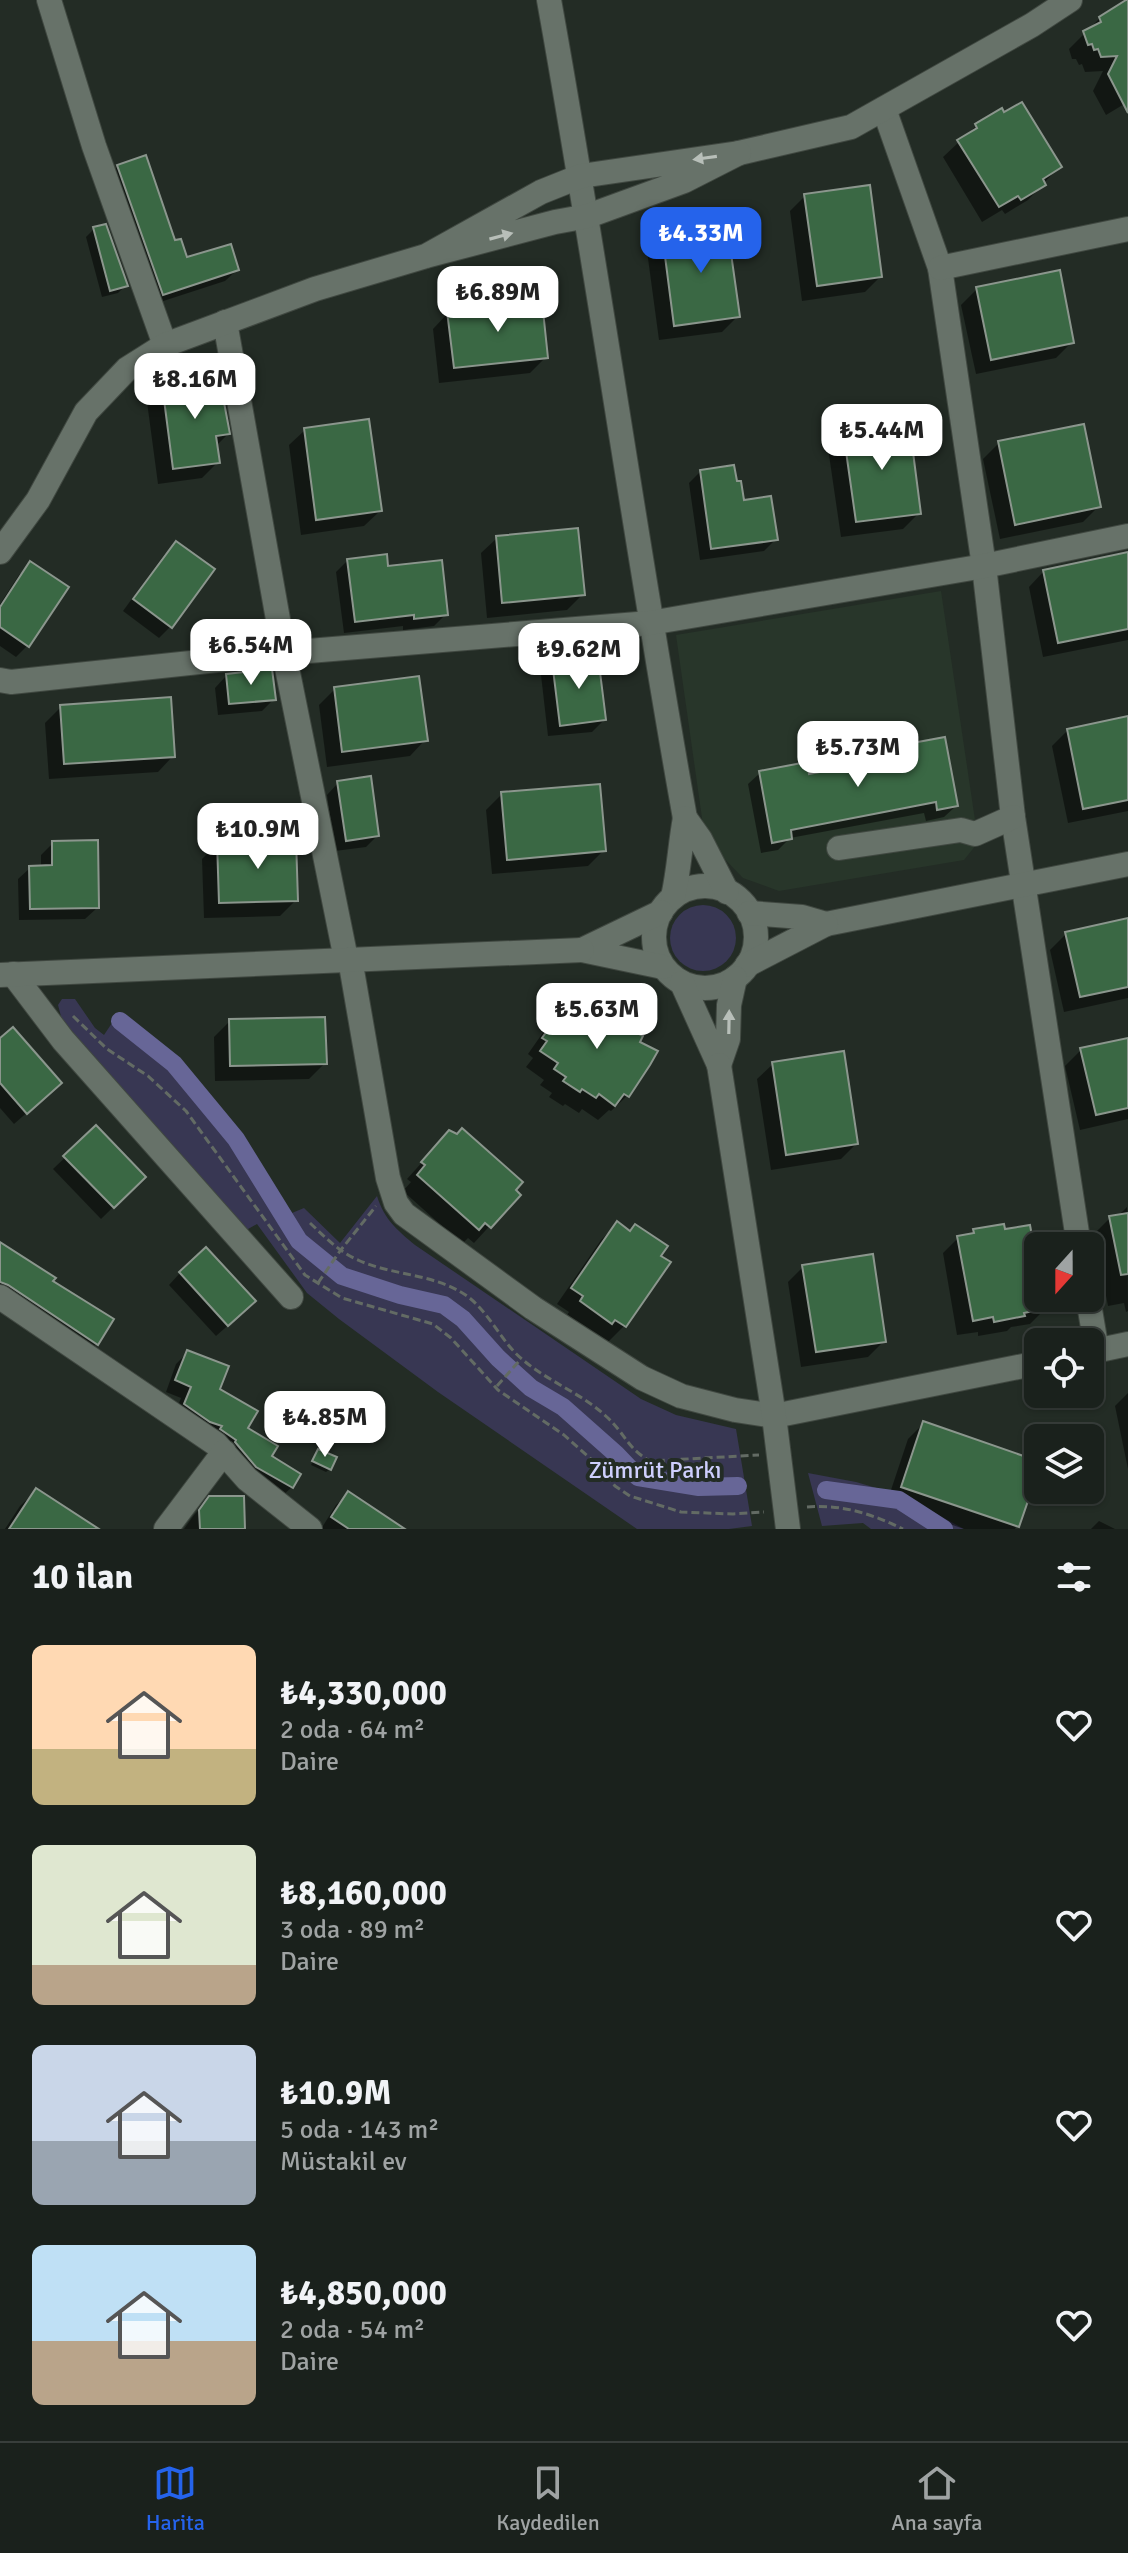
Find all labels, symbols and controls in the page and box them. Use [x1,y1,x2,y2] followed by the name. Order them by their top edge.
[692,152,717,165] one-way arrow
[636,207,766,275] pin: ₺4.33M
[658,217,744,249] text: ₺4.33M
[489,230,514,242] one-way arrow
[433,266,563,334] pin: ₺6.89M
[455,276,541,308] text: ₺6.89M
[130,353,260,421] pin: ₺8.16M
[152,363,238,395] text: ₺8.16M
[817,404,947,472] pin: ₺5.44M
[839,414,925,446] text: ₺5.44M
[186,619,316,687] pin: ₺6.54M
[514,623,644,691] pin: ₺9.62M
[208,629,294,661] text: ₺6.54M
[536,633,622,665] text: ₺9.62M
[793,721,923,789] pin: ₺5.73M
[815,731,901,763] text: ₺5.73M
[193,803,323,871] pin: ₺10.9M
[215,813,301,845] text: ₺10.9M
[532,983,662,1051] pin: ₺5.63M
[554,993,640,1025] text: ₺5.63M
[722,1009,735,1034] one-way arrow
[1024,1232,1104,1312] north arrow
[1024,1232,1104,1504] map controls
[1024,1328,1104,1408] button: locate
[260,1391,390,1459] pin: ₺4.85M
[282,1401,368,1433] text: ₺4.85M
[1024,1424,1104,1504] button: layers
[588,1455,722,1485] park label: Zümrüt Parkı
[1052,1555,1096,1599] icon: filters
[32,1556,133,1598] text: 10 ilan
[280,1672,447,1714] text: ₺4,330,000
[96,1677,192,1773] icon: home
[1052,1703,1096,1747] icon: heart
[280,1714,425,1746] text: 2 oda · 64 m²
[280,1746,339,1778] text: Daire
[280,1872,447,1914] text: ₺8,160,000
[96,1877,192,1973] icon: home
[1052,1903,1096,1947] icon: heart
[280,1914,425,1946] text: 3 oda · 89 m²
[280,1946,339,1978] text: Daire
[280,2072,392,2114] text: ₺10.9M
[96,2077,192,2173] icon: home
[1052,2103,1096,2147] icon: heart
[280,2114,439,2146] text: 5 oda · 143 m²
[280,2146,407,2178] text: Müstakil ev
[280,2272,447,2314] text: ₺4,850,000
[96,2277,192,2373] icon: home
[1052,2303,1096,2347] icon: heart
[280,2314,425,2346] text: 2 oda · 54 m²
[280,2346,339,2378] text: Daire
[146,2461,205,2536] tab: Harita
[496,2461,600,2536] tab: Kaydedilen
[891,2461,982,2536] tab: Ana sayfa

